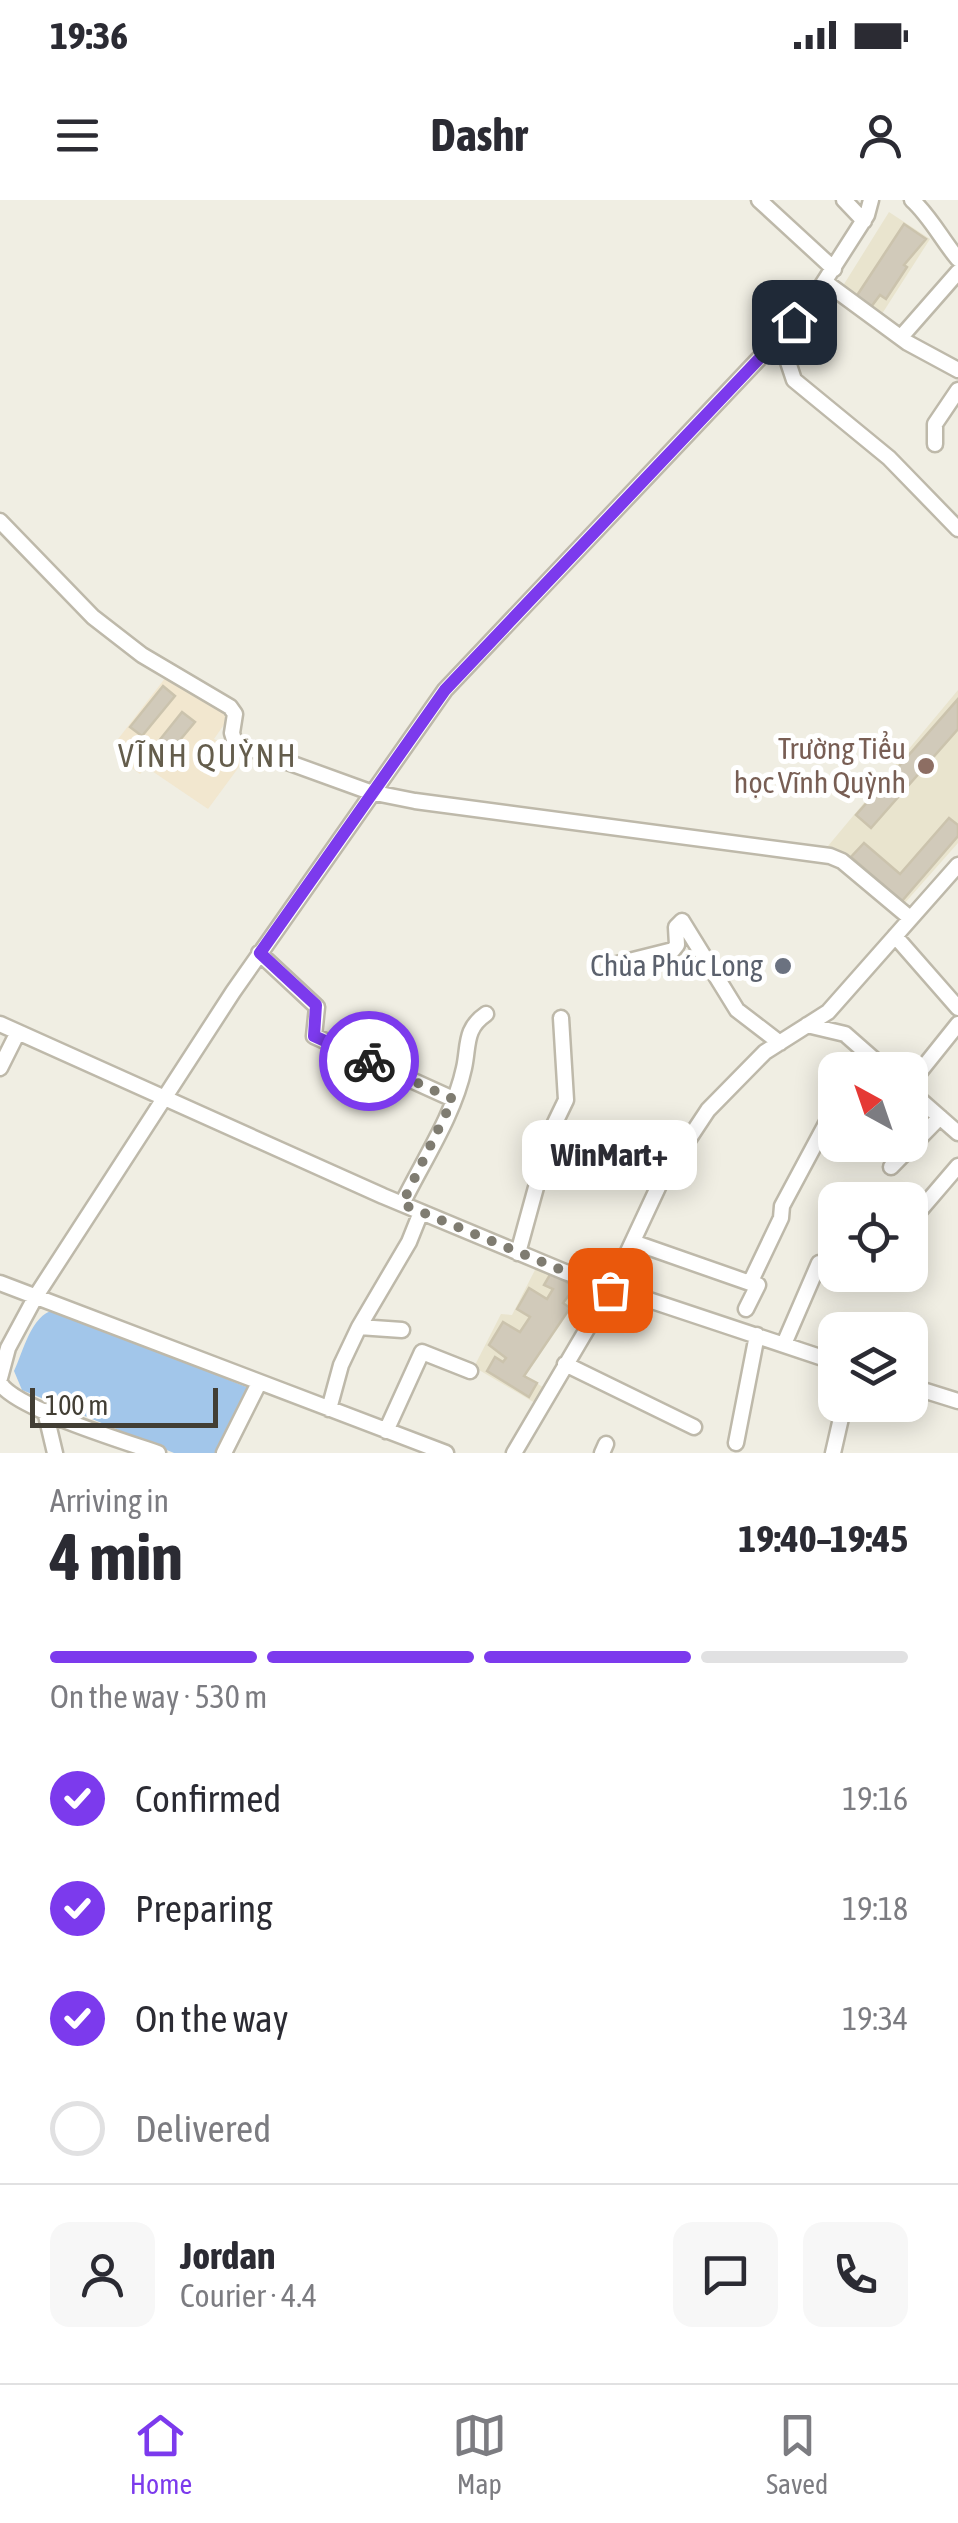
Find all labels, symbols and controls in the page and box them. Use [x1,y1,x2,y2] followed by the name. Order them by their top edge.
[50,14,128,57] text: 19:36
[50,108,105,163] icon: menu
[853,108,908,163] icon: person
[430,109,528,161] text: Dashr
[752,280,837,365] pin
[767,295,822,350] icon: home
[734,731,906,799] place label: Trường Tiểu học Vĩnh Quỳnh
[118,737,298,774] district label: VĨNH QUỲNH
[915,755,937,777] marker: Trường Tiểu học Vĩnh Quỳnh
[590,948,763,982] place label: Chùa Phúc Long
[772,955,794,977] marker: Chùa Phúc Long
[319,1011,419,1111] courier
[342,1034,397,1089] icon: bike
[818,1052,928,1162] north arrow
[818,1052,928,1422] map controls
[522,1120,698,1190] callout: WinMart+
[551,1136,668,1173] text: WinMart+
[818,1182,928,1292] button: locate
[568,1248,653,1333] pin
[583,1263,638,1318] icon: bag
[818,1312,928,1422] button: layers
[30,1383,218,1428] scale bar
[45,1389,108,1421] text: 100 m
[50,1482,169,1519] text: Arriving in
[738,1517,908,1560] text: 19:40–19:45
[50,1519,183,1594] text: 4 min
[50,1678,267,1715] text: On the way · 530 m
[50,1771,105,1826] icon: check
[135,1777,281,1820] text: Confirmed
[842,1780,908,1817] text: 19:16
[50,1881,105,1936] icon: check
[135,1887,273,1930] text: Preparing
[842,1890,908,1927] text: 19:18
[50,1991,105,2046] icon: check
[135,1997,288,2040] text: On the way
[842,2000,908,2037] text: 19:34
[135,2107,271,2150] text: Delivered
[50,2222,155,2327] button: person
[673,2222,778,2327] button: chat
[803,2222,908,2327] button: phone
[180,2234,275,2277] text: Jordan
[180,2277,317,2314] text: Courier · 4.4
[130,2408,192,2500] tab: Home
[452,2408,507,2500] tab: Map
[766,2408,828,2500] tab: Saved

